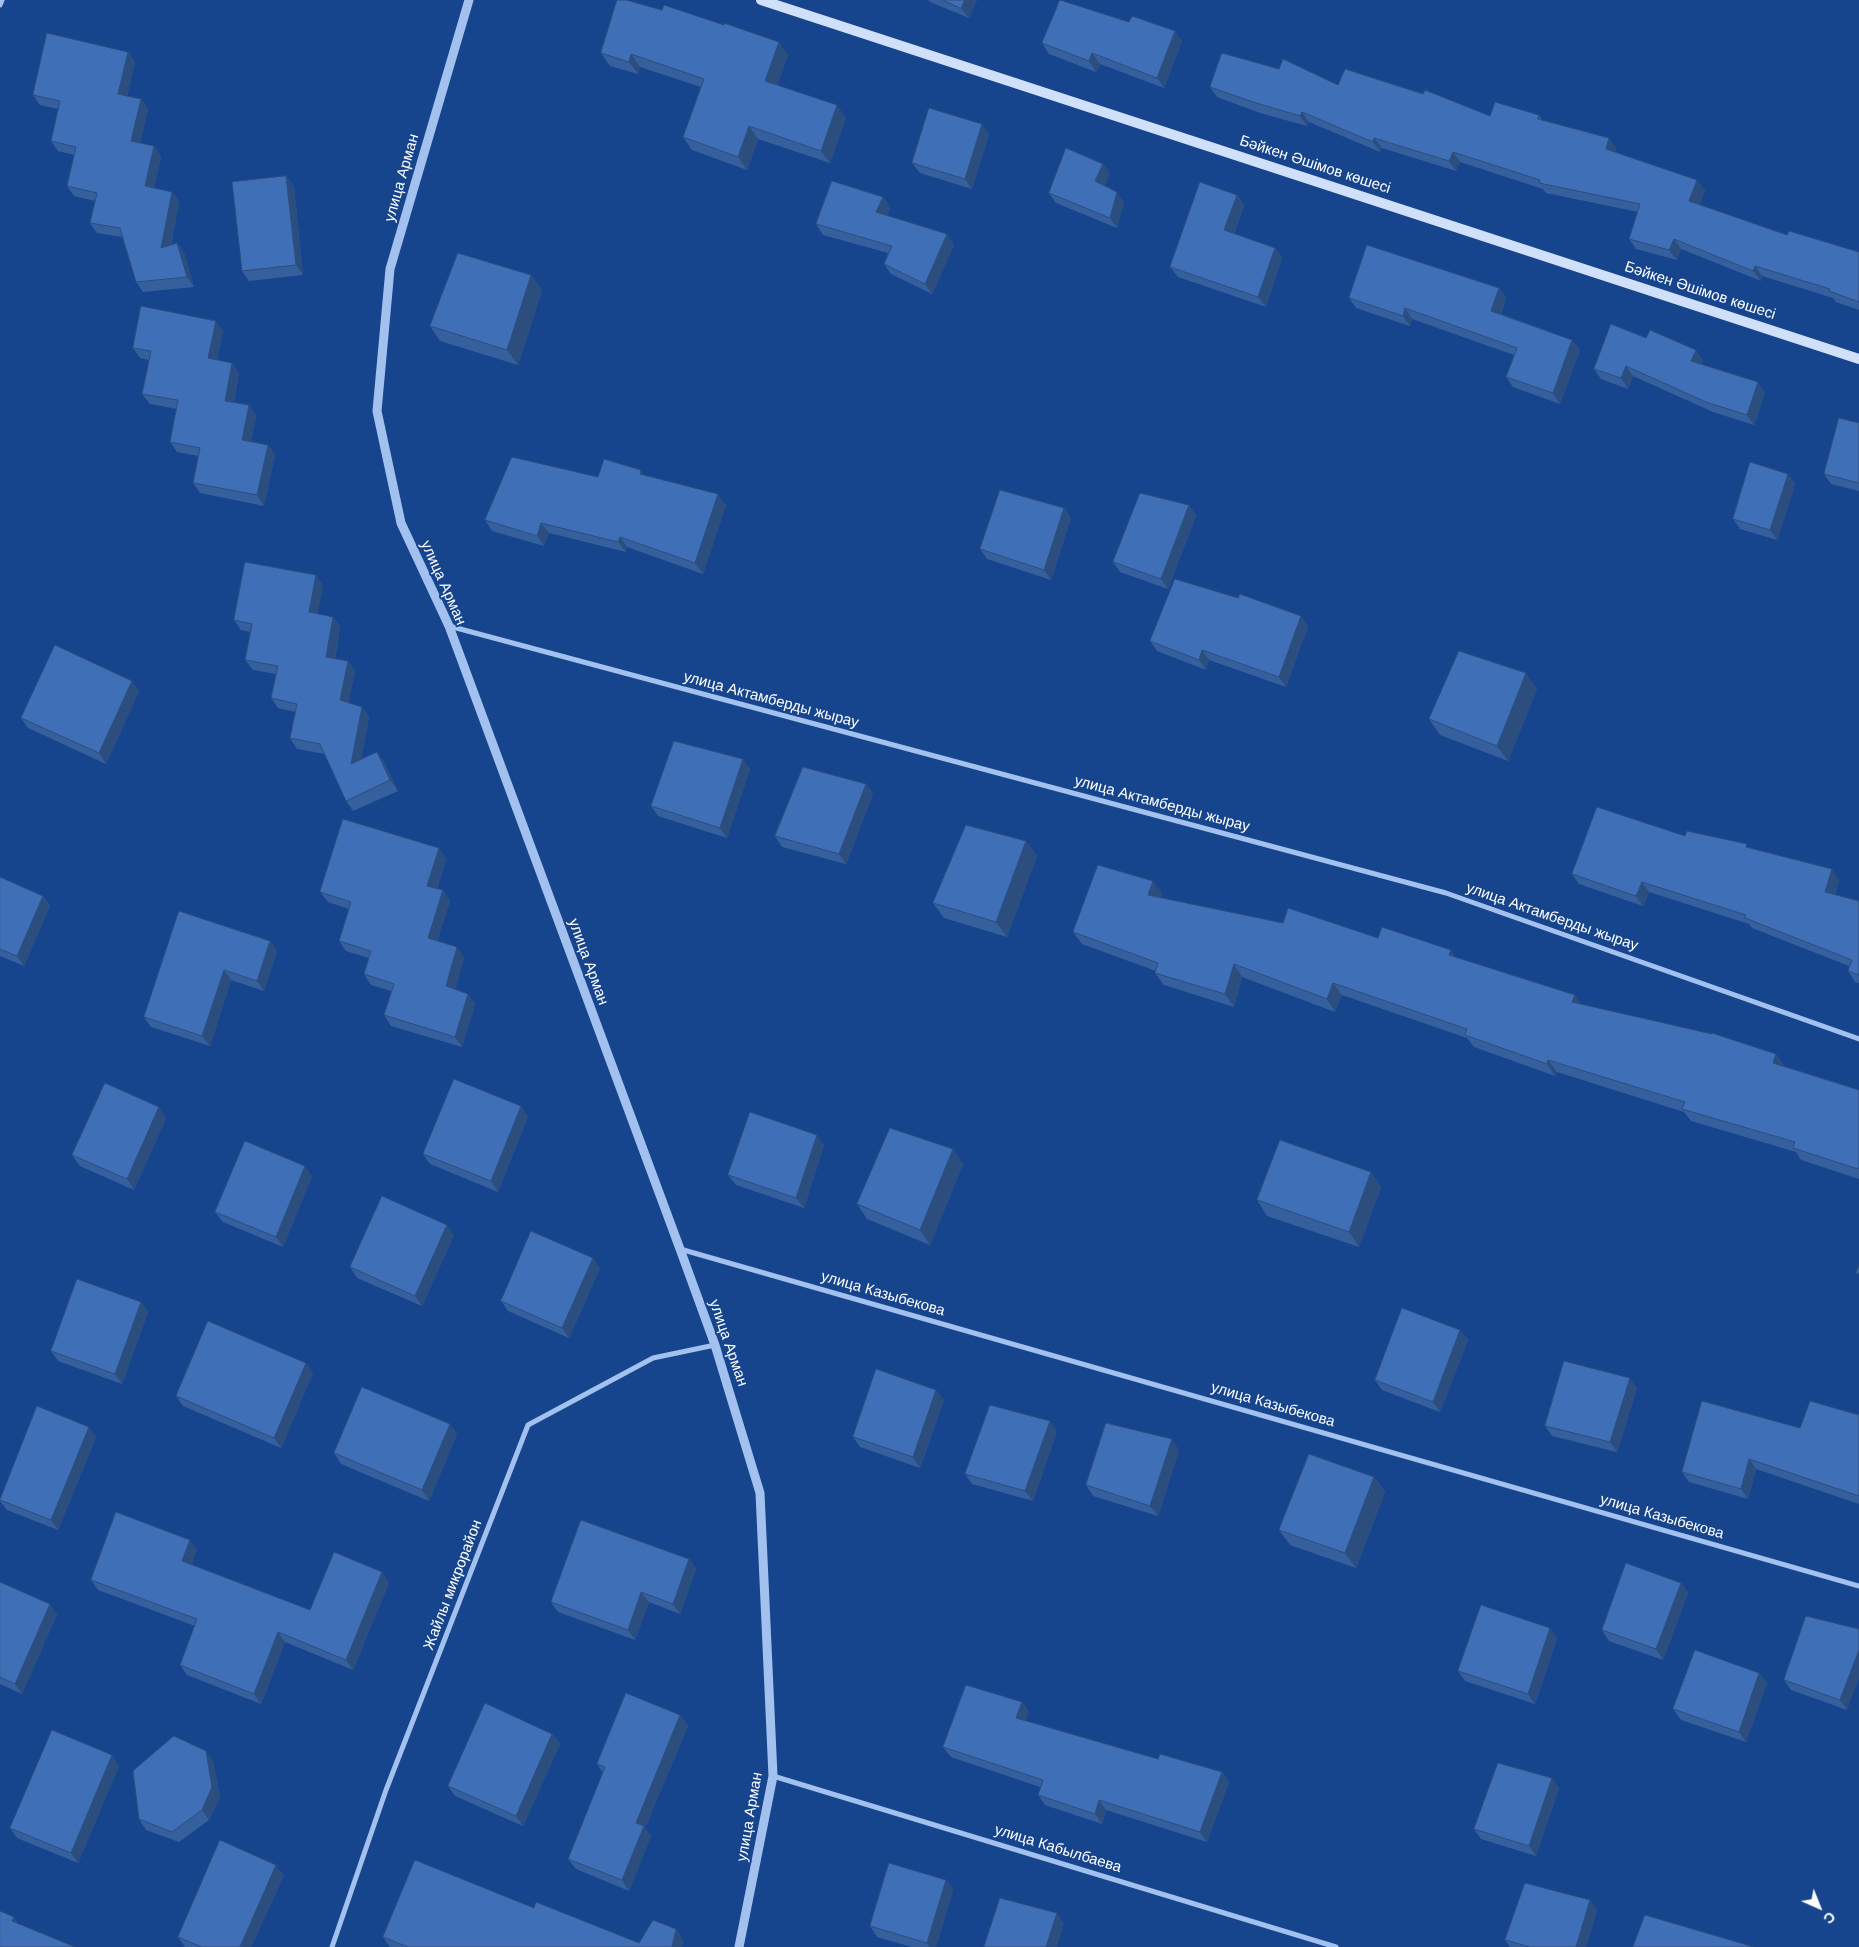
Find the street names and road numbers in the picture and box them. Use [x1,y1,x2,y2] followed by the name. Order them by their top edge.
[381,132,423,224] street label: улица Арман
[1237,132,1393,198] street label: Бәйкен Әшімов көшесі
[1622,258,1778,324] street label: Бәйкен Әшімов көшесі
[416,538,470,628] street label: улица Арман
[681,668,861,732] street label: улица Актамберды жырау
[1072,772,1252,836] street label: улица Актамберды жырау
[1464,879,1640,955] street label: улица Актамберды жырау
[564,916,612,1008] street label: улица Арман
[819,1268,947,1320] street label: улица Казыбекова
[705,1297,751,1389] street label: улица Арман
[1209,1379,1337,1431] street label: улица Казыбекова
[1598,1491,1726,1543] street label: улица Казыбекова
[420,1517,486,1653] street label: Жайлы микрорайон
[733,1771,767,1863] street label: улица Арман
[992,1821,1124,1877] street label: улица Кабылбаева

